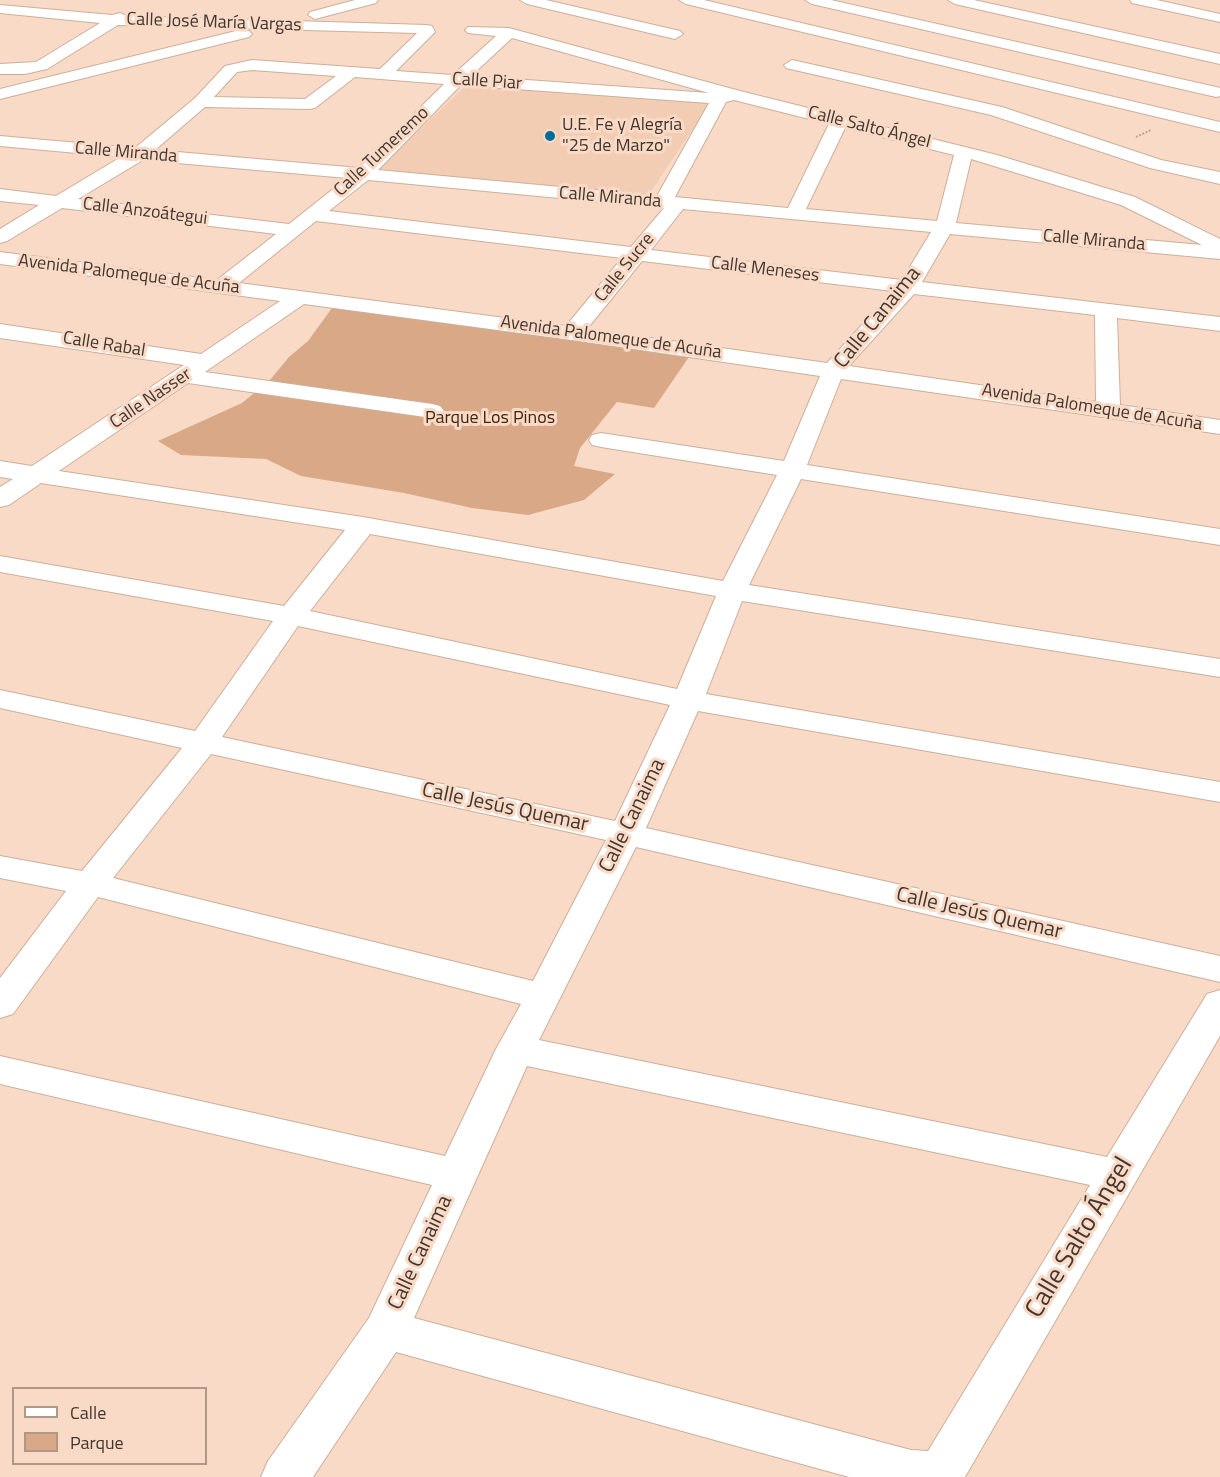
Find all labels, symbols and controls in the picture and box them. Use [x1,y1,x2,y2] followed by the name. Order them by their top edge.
[126,9,302,37] street label: Calle José María Vargas
[451,69,523,95] street label: Calle Piar
[805,102,933,154] street label: Calle Salto Ángel
[330,103,434,201] street label: Calle Tumeremo
[562,115,682,158] place label: U.E. Fe y Alegría "25 de Marzo"
[543,129,557,143] marker: U.E. Fe y Alegría "25 de Marzo"
[74,138,178,168] street label: Calle Miranda
[558,183,662,213] street label: Calle Miranda
[81,194,209,230] street label: Calle Anzoátegui
[1042,226,1146,256] street label: Calle Miranda
[591,229,659,307] street label: Calle Sucre
[17,251,241,299] street label: Avenida Palomeque de Acuña
[710,253,820,287] street label: Calle Meneses
[829,262,927,374] street label: Calle Canaima
[499,312,723,364] street label: Avenida Palomeque de Acuña
[61,328,147,362] street label: Calle Rabal
[106,364,196,434] street label: Calle Nasser
[980,380,1204,436] street label: Avenida Palomeque de Acuña
[425,408,555,430] park label: Parque Los Pinos
[595,755,671,877] street label: Calle Canaima
[419,778,591,838] street label: Calle Jesús Quemar
[893,883,1065,945] street label: Calle Jesús Quemar
[1020,1152,1140,1324] street label: Calle Salto Ángel
[384,1192,458,1314] street label: Calle Canaima
[12,1387,207,1465] legend
[70,1399,106,1426] text: Calle
[70,1429,124,1456] text: Parque

